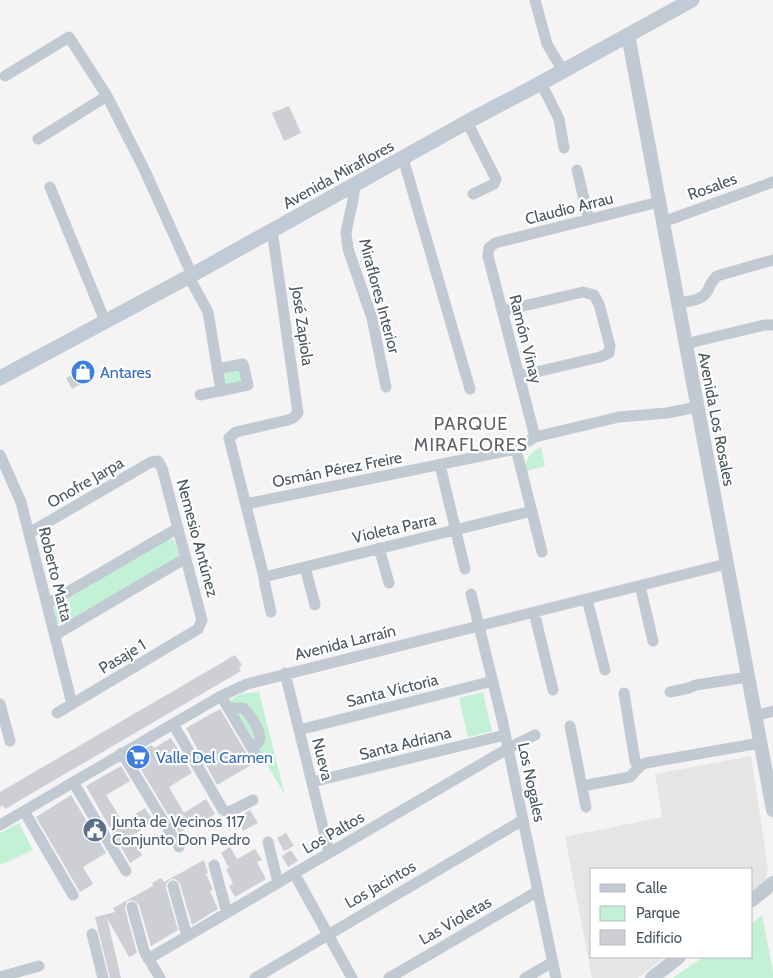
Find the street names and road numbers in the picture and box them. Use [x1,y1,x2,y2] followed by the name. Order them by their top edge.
[279,136,397,213] street label: Avenida Miraflores
[685,169,740,204] street label: Rosales
[523,188,615,229] street label: Claudio Arrau
[355,236,404,357] street label: Miraflores Interior
[287,284,318,367] street label: José Zapiola
[505,293,546,386] street label: Ramón Vinay
[694,351,739,488] street label: Avenida Los Rosales
[271,448,403,491] street label: Osmán Pérez Freire
[44,453,127,512] street label: Onofre Jarpa
[173,477,222,599] street label: Nemesio Antúnez
[350,510,438,547] street label: Violeta Parra
[35,525,77,624] street label: Roberto Matta
[293,621,398,664] street label: Avenida Larraín
[95,635,149,678] street label: Pasaje 1
[344,670,440,711] street label: Santa Victoria
[357,723,453,764] street label: Santa Adriana
[308,736,337,783] street label: Nueva
[514,741,549,824] street label: Los Nogales
[299,807,368,858] street label: Los Paltos
[341,856,419,912] street label: Los Jacintos
[416,892,495,949] street label: Las Violetas

